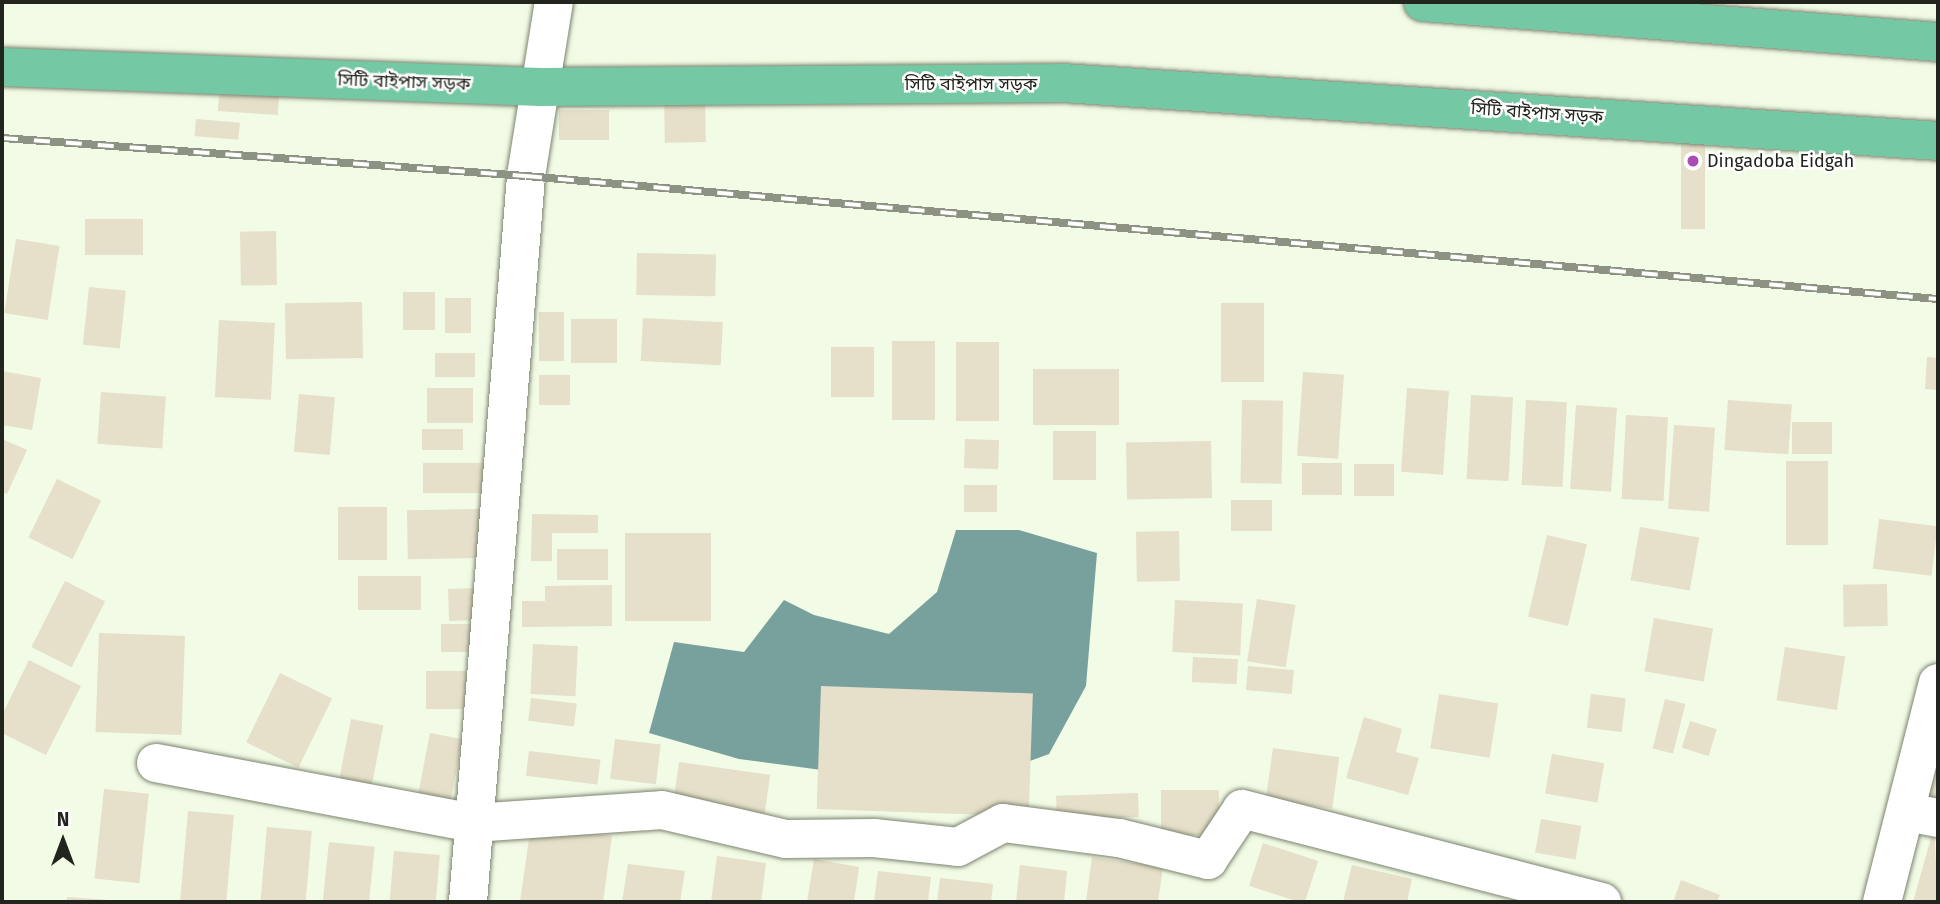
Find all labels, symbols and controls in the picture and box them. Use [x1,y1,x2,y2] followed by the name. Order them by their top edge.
[337,69,471,95] street label: সিটি বাইপাস সড়ক
[905,73,1037,95] street label: সিটি বাইপাস সড়ক
[1470,98,1604,128] street label: সিটি বাইপাস সড়ক
[1707,150,1854,172] place label: Dingadoba Eidgah
[1685,153,1701,169] marker: Dingadoba Eidgah
[28,806,98,876] north arrow
[57,808,69,831] text: N

